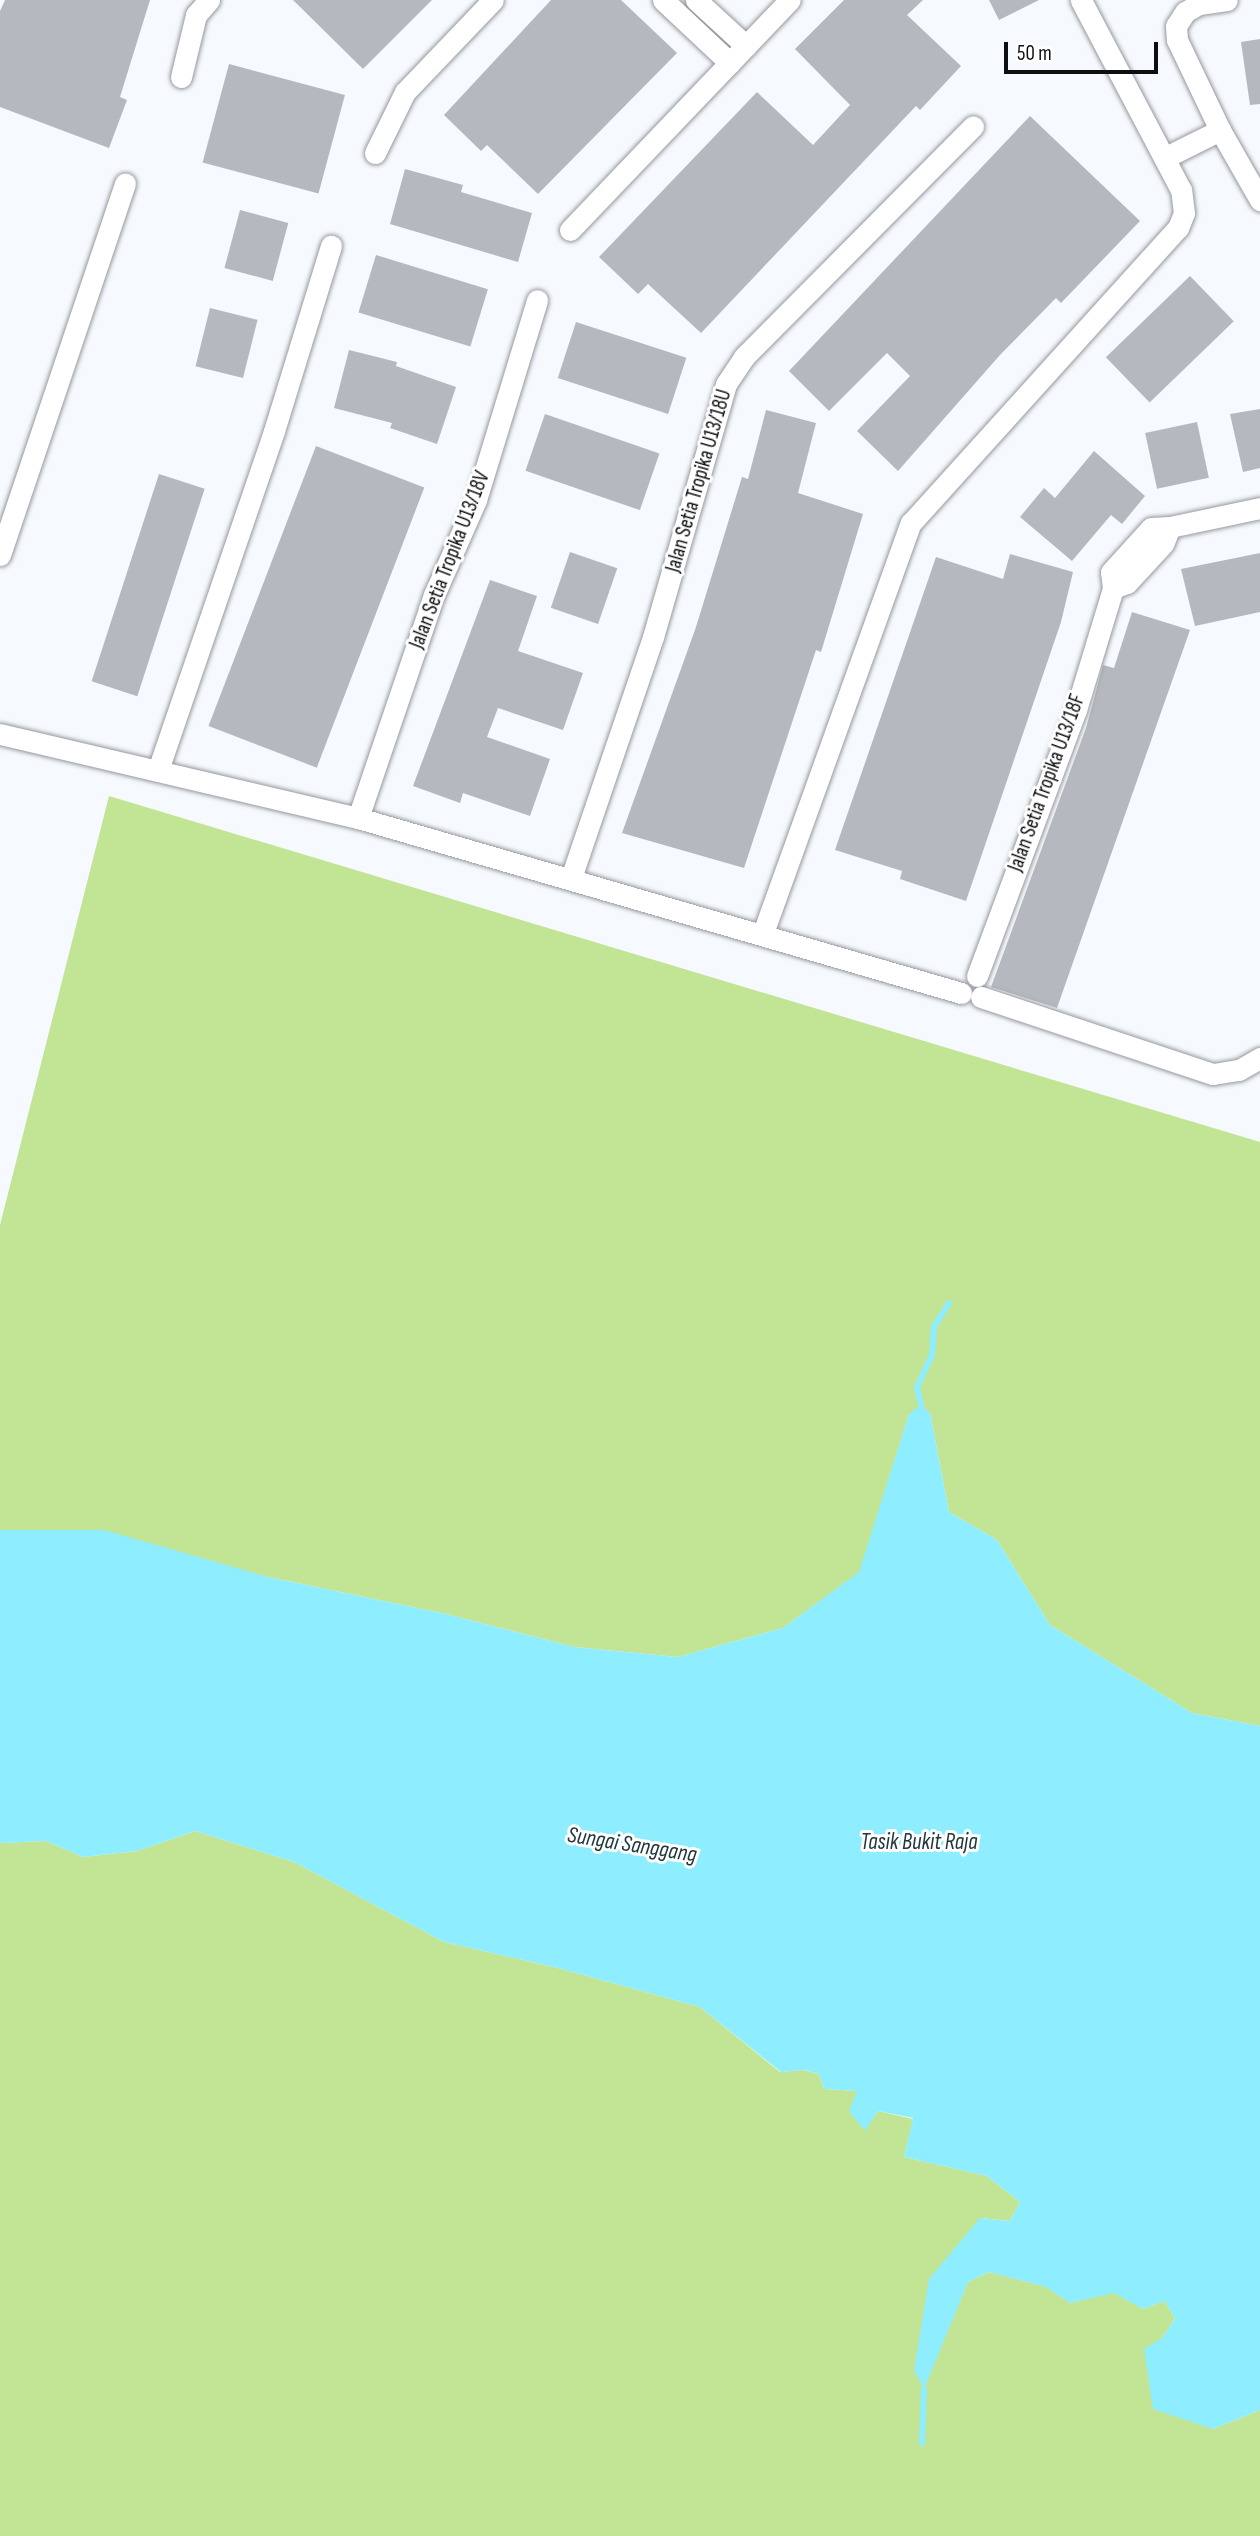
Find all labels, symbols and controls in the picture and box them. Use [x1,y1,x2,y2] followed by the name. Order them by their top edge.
[1008,28,1162,72] scale bar
[1017,41,1052,66] text: 50 m
[661,387,737,575] street label: Jalan Setia Tropika U13/18U
[405,468,495,652] street label: Jalan Setia Tropika U13/18V
[1003,691,1091,875] street label: Jalan Setia Tropika U13/18F
[565,1821,699,1869] water label: Sungai Sanggang
[861,1828,977,1856] water label: Tasik Bukit Raja

